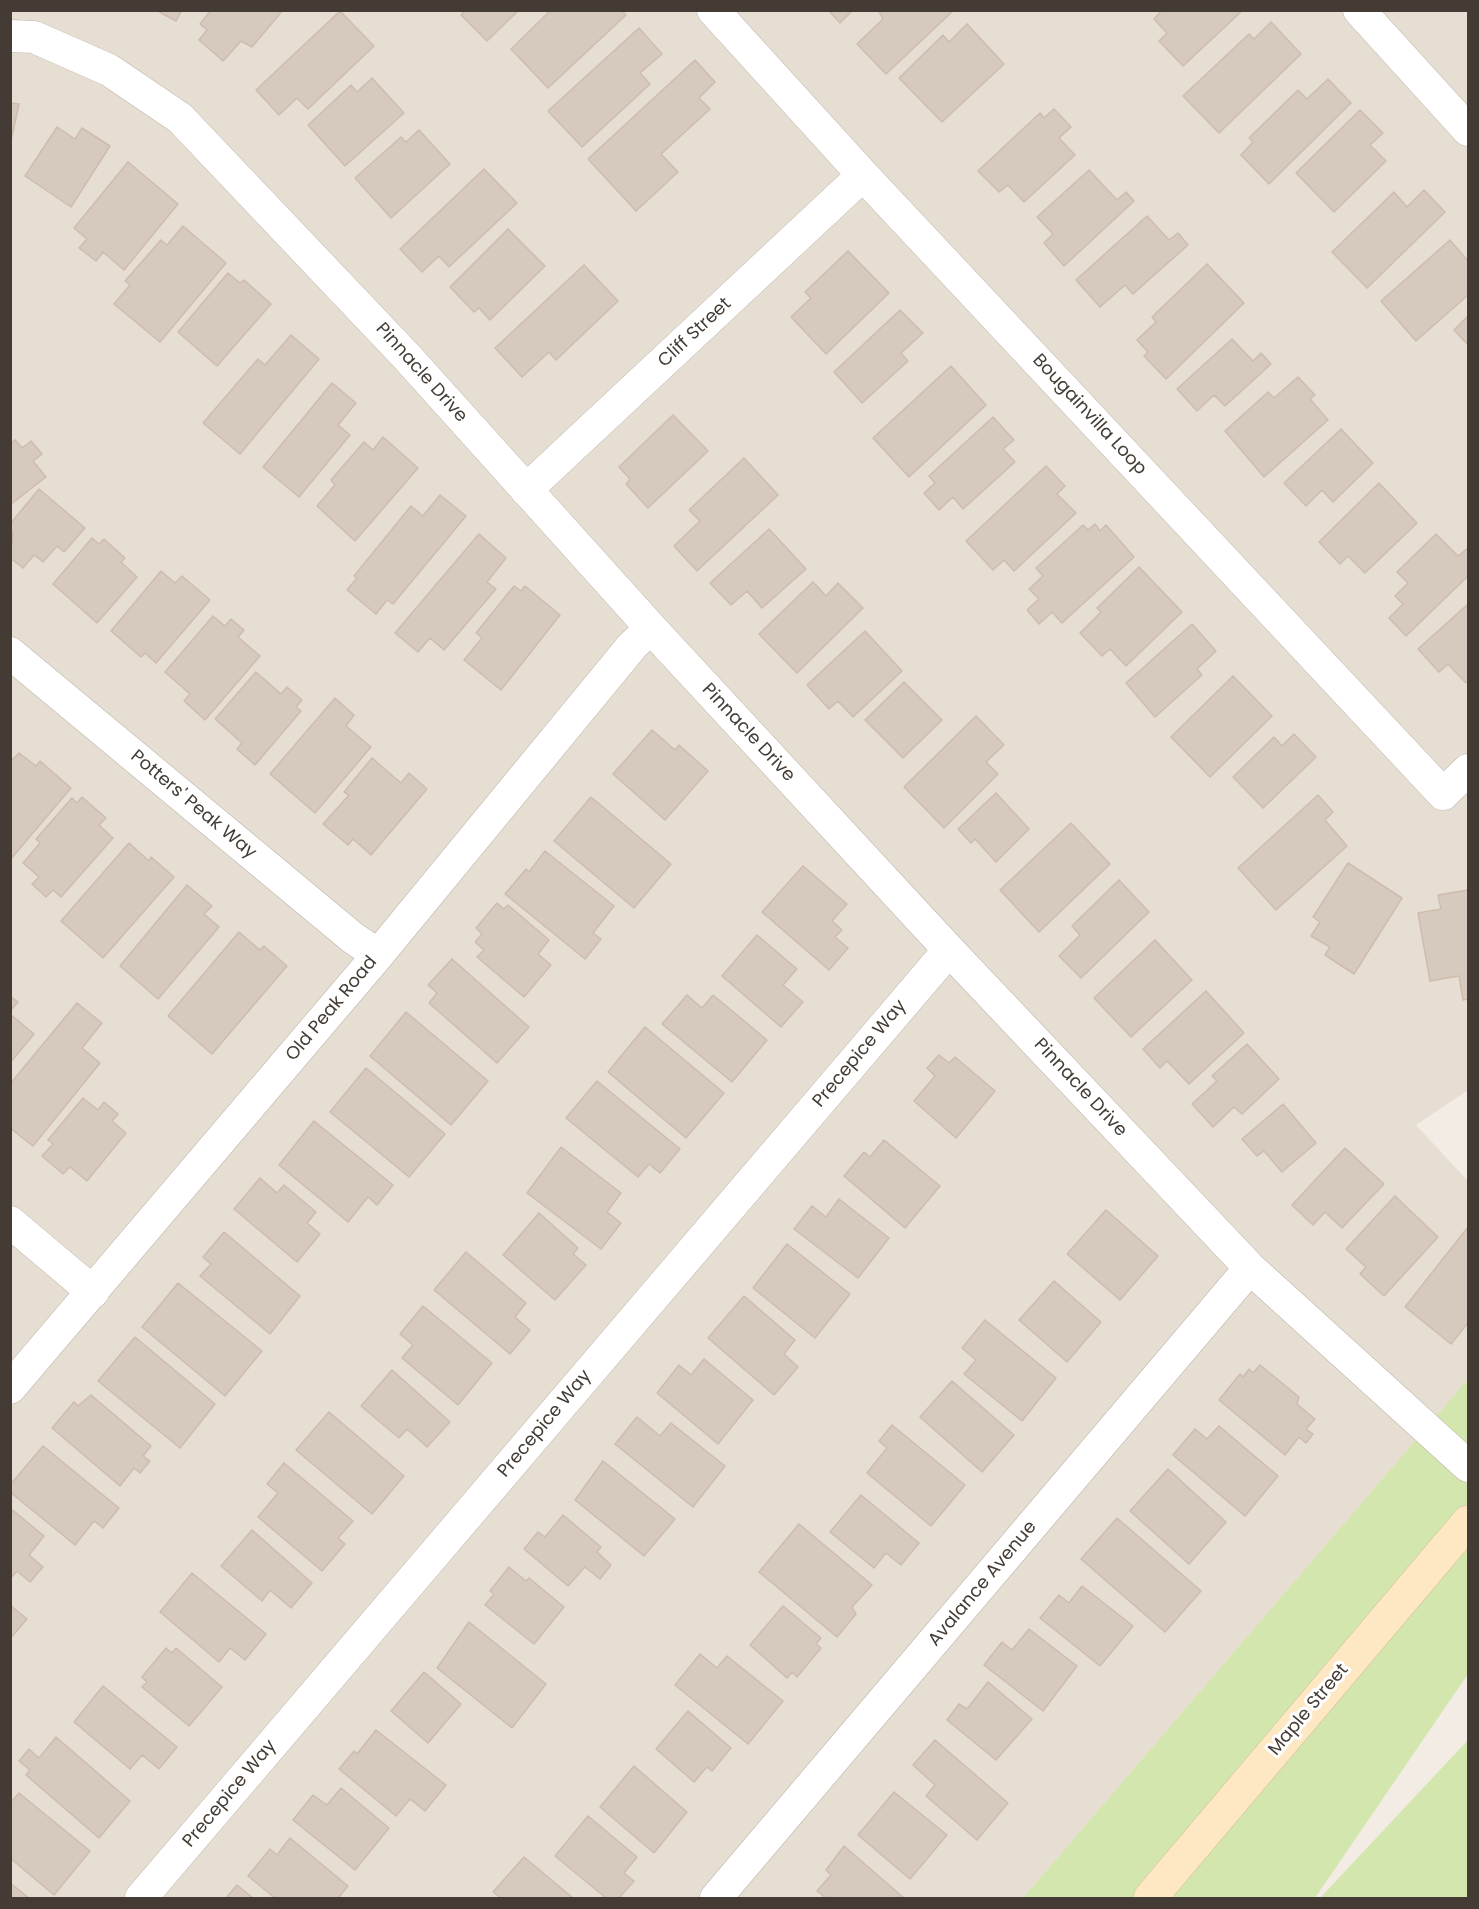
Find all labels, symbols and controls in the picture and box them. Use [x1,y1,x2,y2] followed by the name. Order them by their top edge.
[654,294,736,372] street label: Cliff Street
[371,319,471,427] street label: Pinnacle Drive
[1027,350,1151,480] street label: Bougainvilla Loop
[697,679,799,787] street label: Pinnacle Drive
[126,746,260,864] street label: Potters' Peak Way
[282,952,382,1066] street label: Old Peak Road
[809,996,911,1112] street label: Precepice Way
[1029,1034,1131,1142] street label: Pinnacle Drive
[494,1366,596,1482] street label: Precepice Way
[924,1517,1042,1651] street label: Avalance Avenue
[1264,1660,1354,1760] street label: Maple Street
[179,1736,281,1852] street label: Precepice Way

